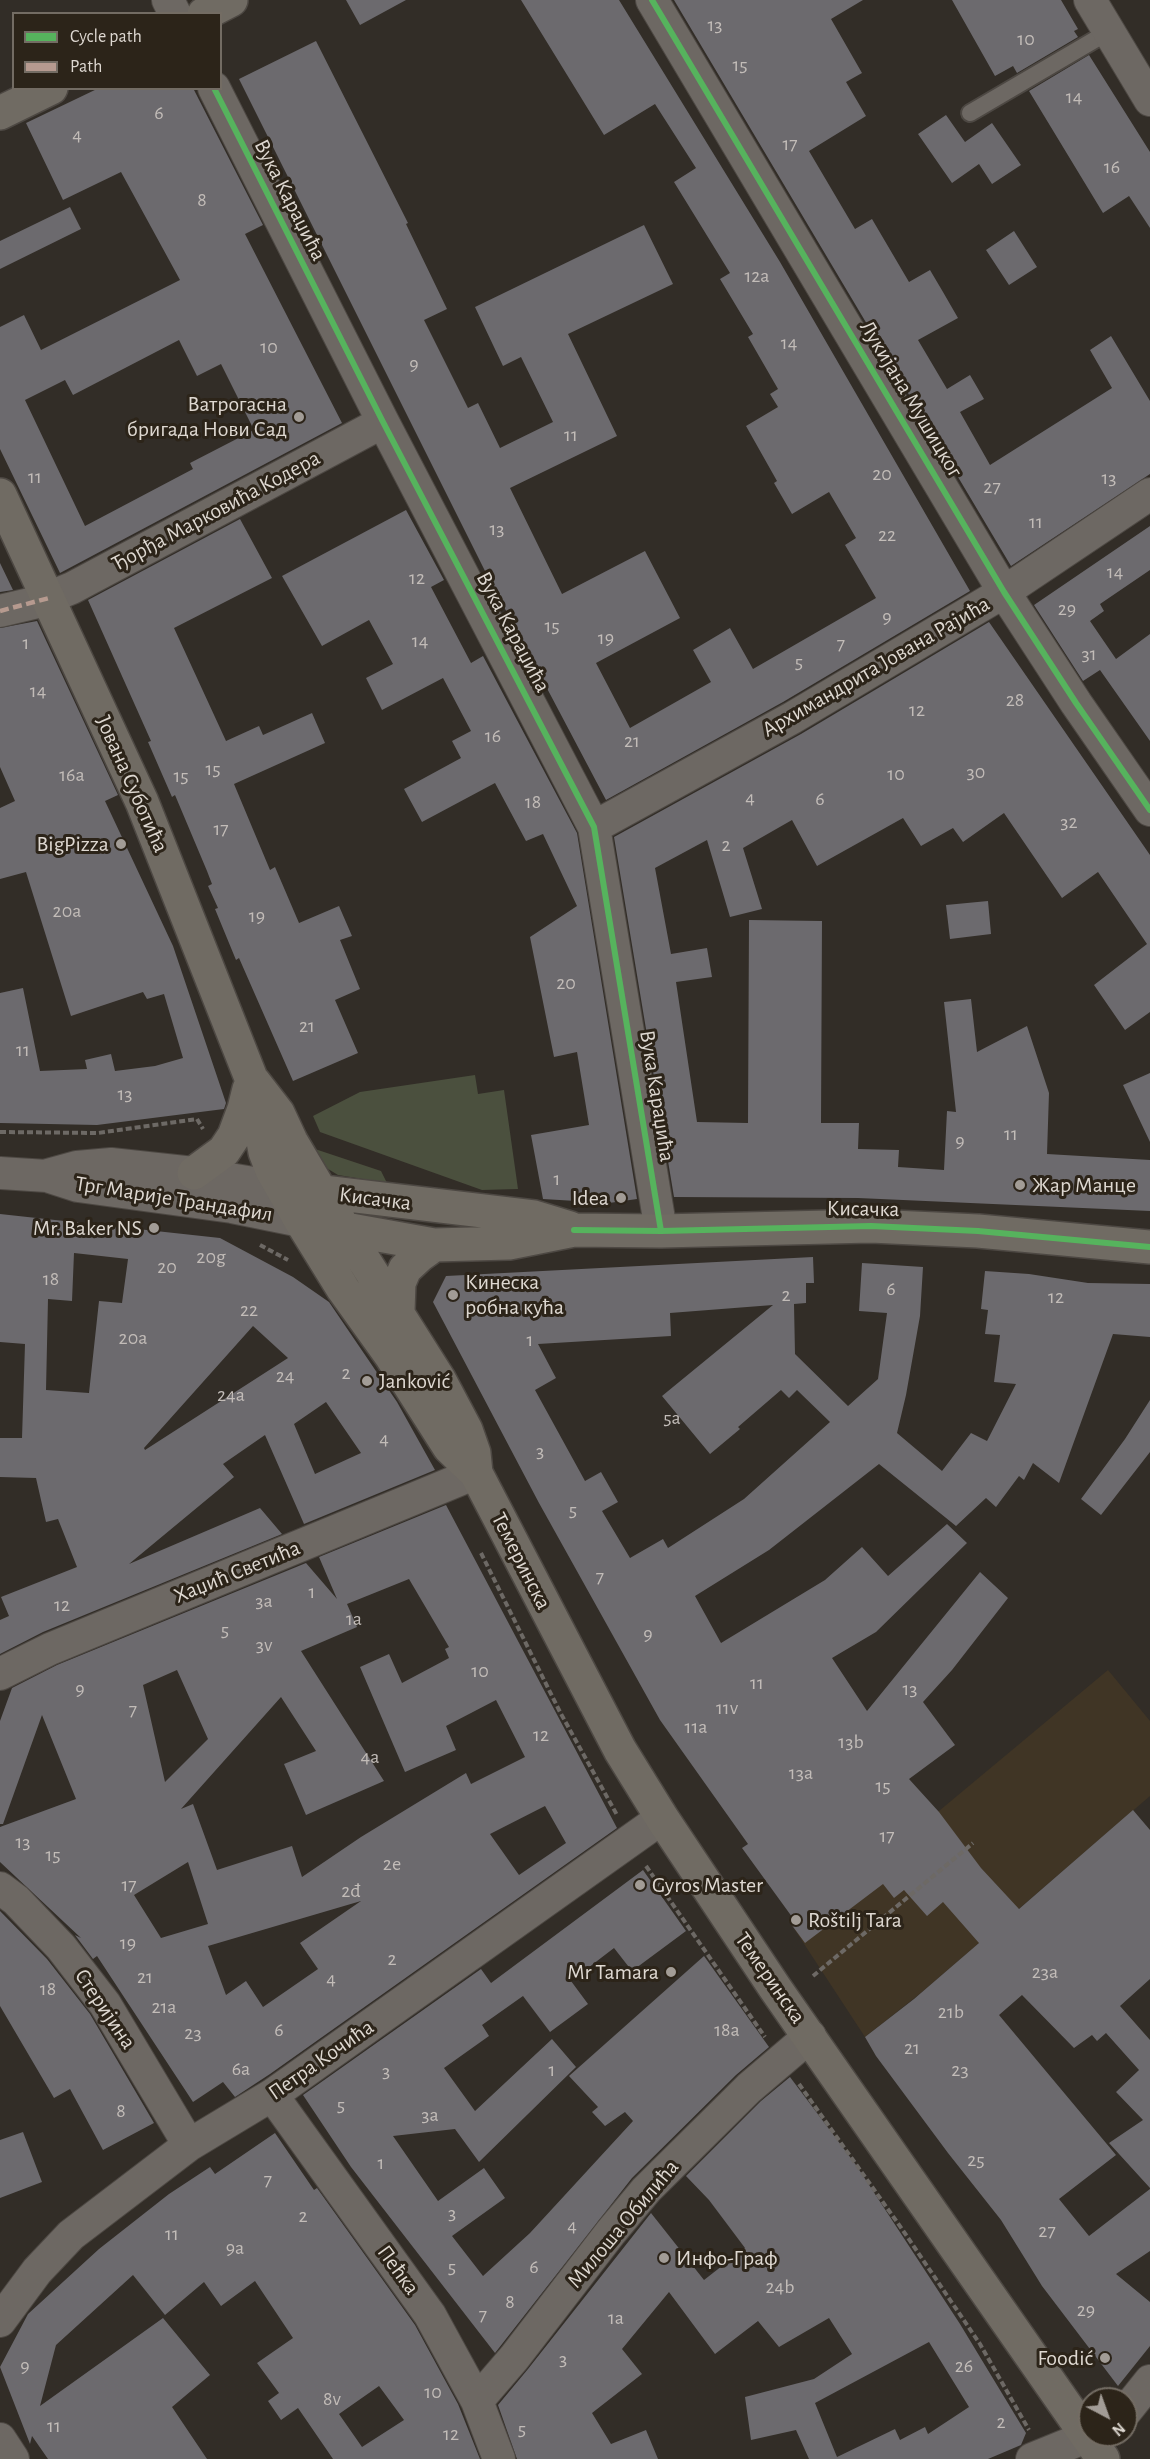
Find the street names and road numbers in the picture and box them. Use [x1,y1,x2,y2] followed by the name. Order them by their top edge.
[248,135,332,265] street label: Вука Караџића
[854,316,968,482] street label: Лукијана Мушицког
[107,445,325,577] street label: Ђорђа Марковића Кодера
[470,567,556,697] street label: Вука Караџића
[757,591,995,743] street label: Архимандрита Јована Рајића
[90,711,174,857] street label: Јована Суботића
[634,1028,680,1164] street label: Вука Караџића
[74,1170,274,1228] street label: Трг Марије Трандафил
[337,1181,413,1217] street label: Кисачка
[826,1195,900,1223] street label: Кисачка
[485,1508,557,1614] street label: Темеринска
[170,1535,304,1609] street label: Хаџић Светића
[729,1927,811,2029] street label: Темеринска
[68,1964,142,2054] street label: Стеријина
[263,2014,379,2106] street label: Петра Кочића
[561,2154,685,2294] street label: Милоша Обилића
[371,2240,425,2300] street label: Пећка

